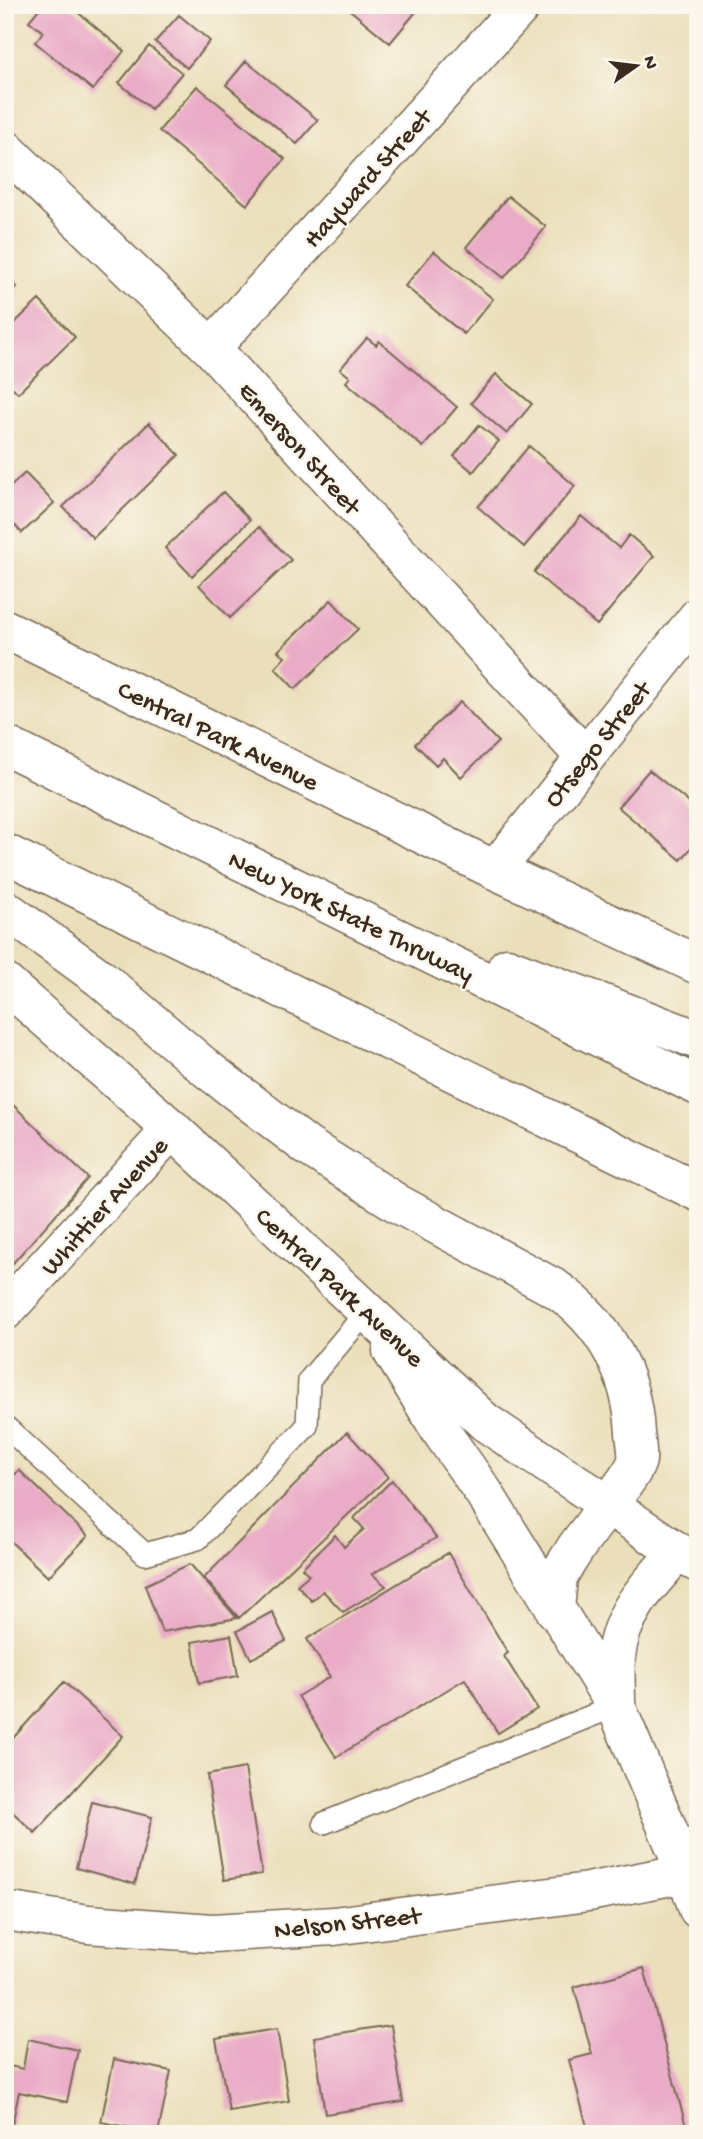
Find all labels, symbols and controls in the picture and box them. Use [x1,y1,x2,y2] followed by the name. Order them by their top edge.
[602,32,672,102] north arrow
[636,54,662,72] text: N
[299,102,442,256] street label: Hayward Street
[230,377,367,525] street label: Emerson Street
[539,675,661,815] street label: Otsego Street
[111,676,323,800] street label: Central Park Avenue
[222,846,478,992] street label: New York State Thruway
[36,1132,177,1284] street label: Whittier Avenue
[247,1203,429,1376] street label: Central Park Avenue
[273,1902,425,1949] street label: Nelson Street

